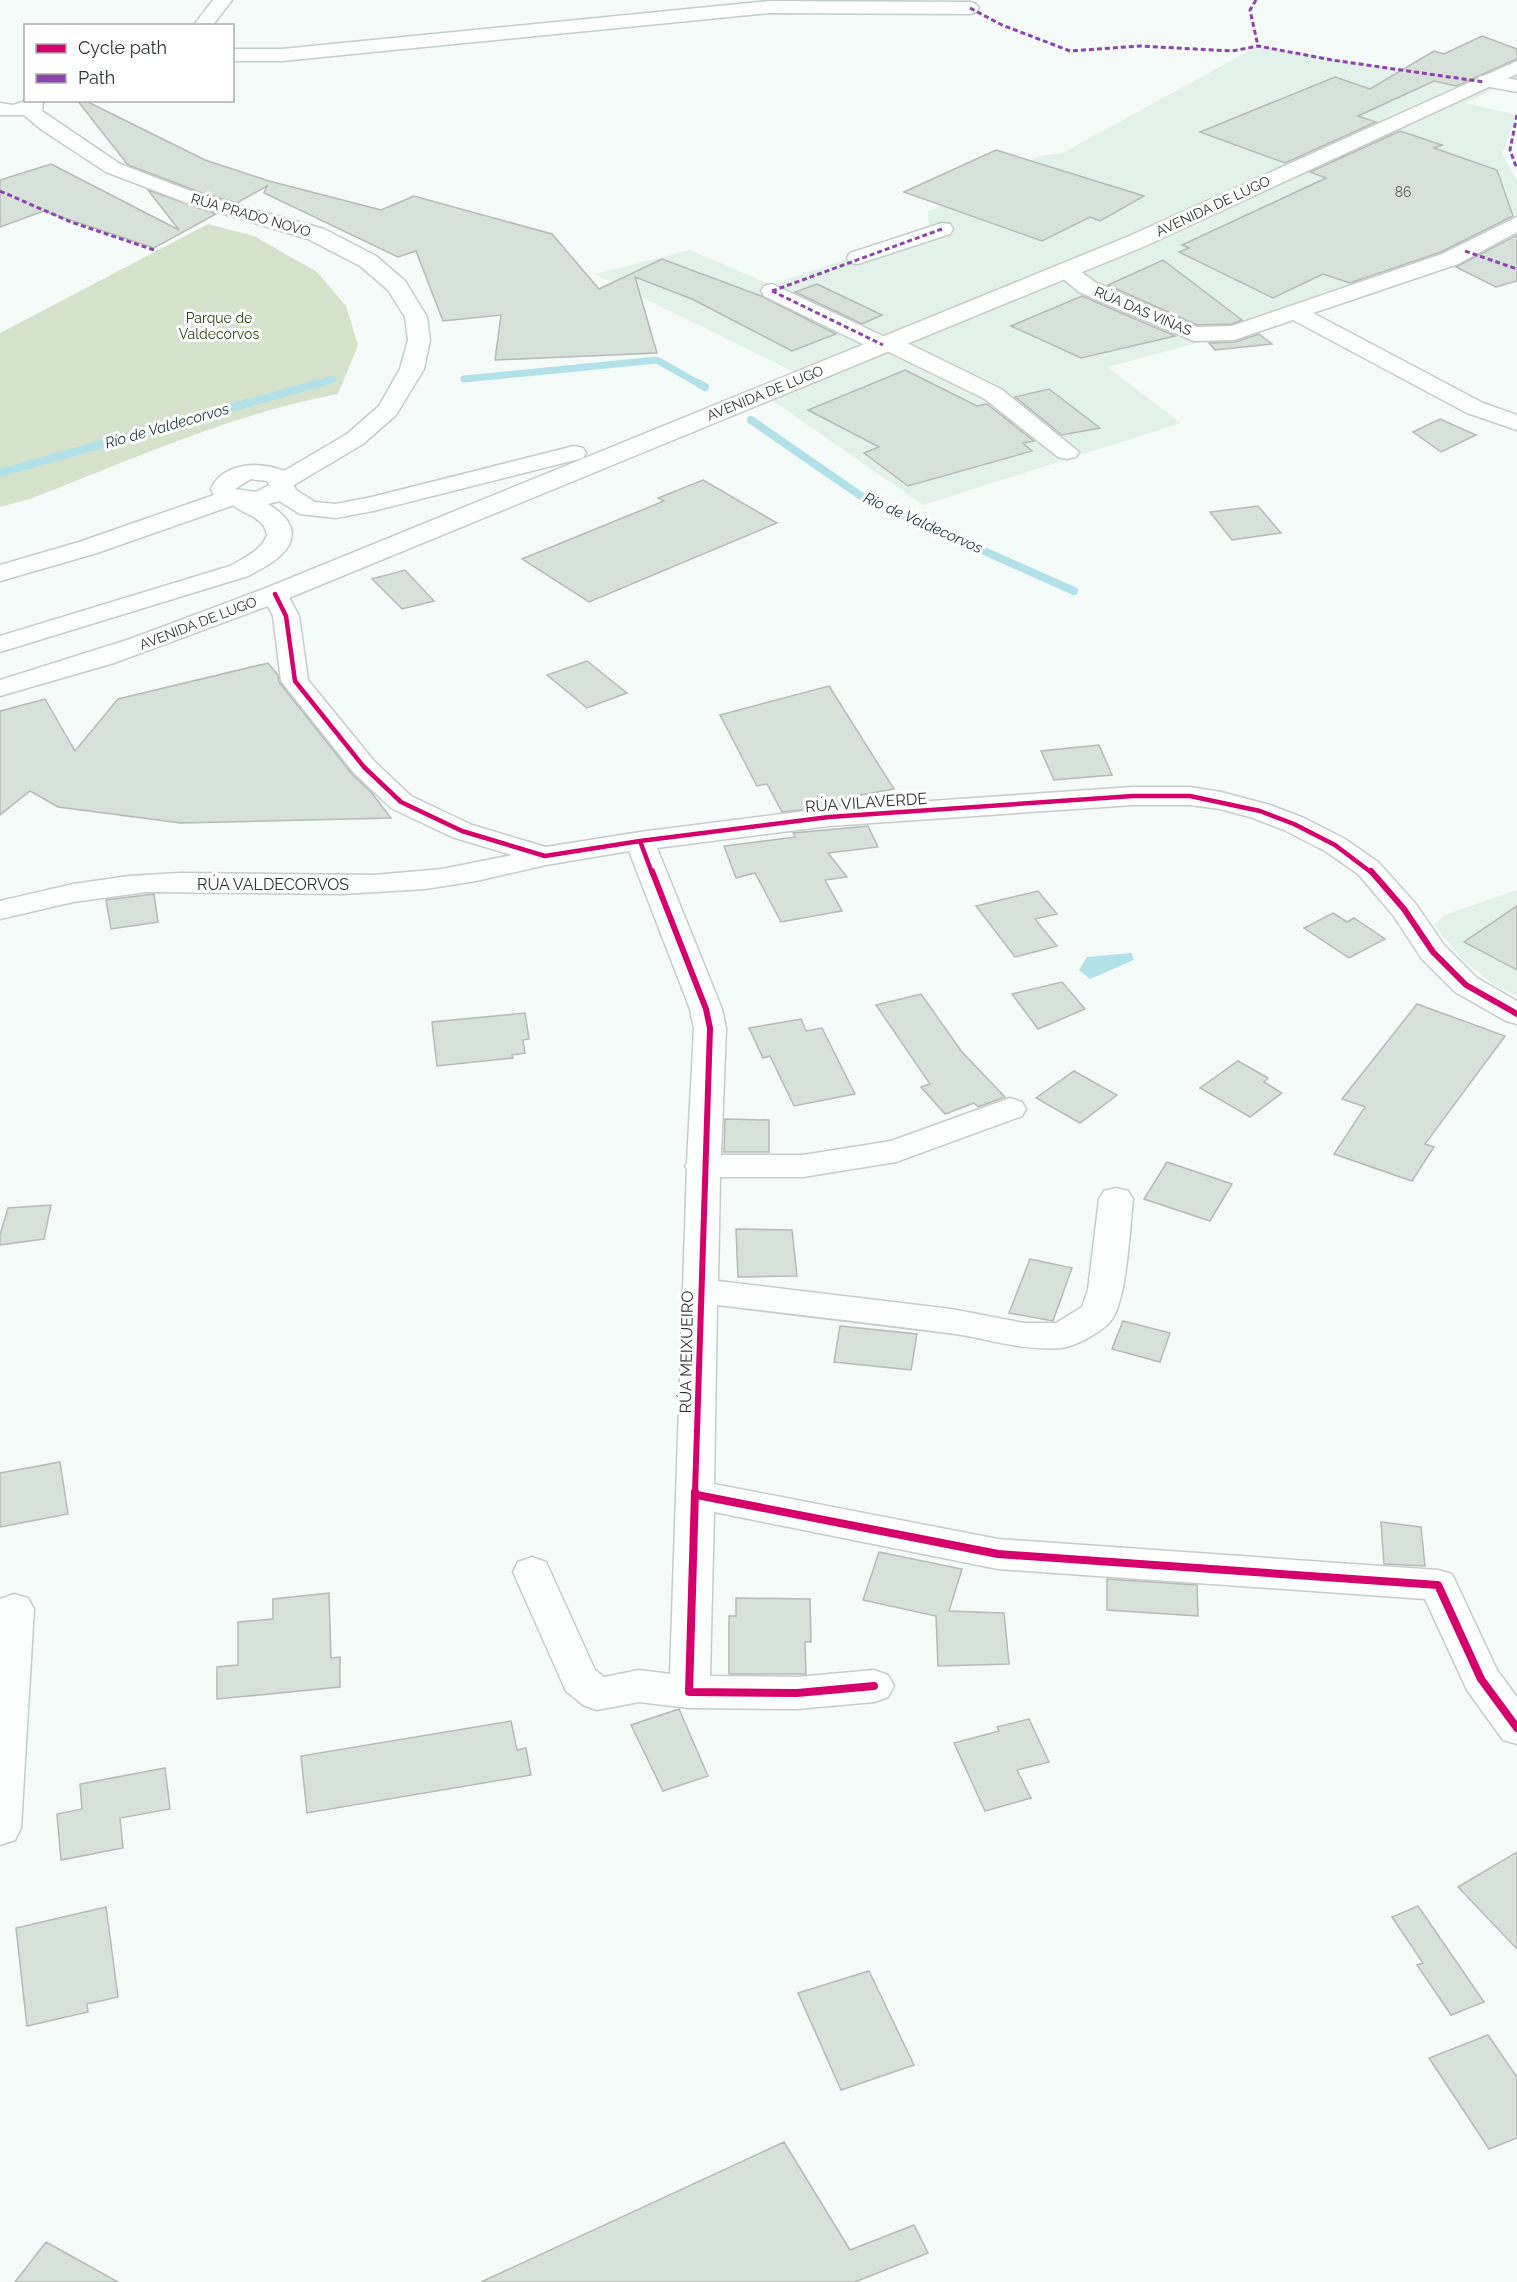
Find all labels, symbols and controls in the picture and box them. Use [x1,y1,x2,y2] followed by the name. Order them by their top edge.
[24,24,234,102] legend
[78,37,167,58] text: Cycle path
[78,67,115,88] text: Path
[1153,173,1273,239] street label: AVENIDA DE LUGO
[1395,184,1411,200] house number: 86
[189,189,313,240] street label: RÚA PRADO NOVO
[1092,282,1195,339] street label: RÚA DAS VIÑAS
[179,310,259,342] park label: Parque de Valdecorvos
[704,362,826,424] street label: AVENIDA DE LUGO
[103,400,231,452] water label: Río de Valdecorvos
[861,489,985,557] water label: Río de Valdecorvos
[137,593,259,653] street label: AVENIDA DE LUGO
[804,788,928,816] street label: RÚA VILAVERDE
[197,874,349,894] street label: RÚA VALDECORVOS
[675,1291,697,1413] street label: RÚA MEIXUEIRO

